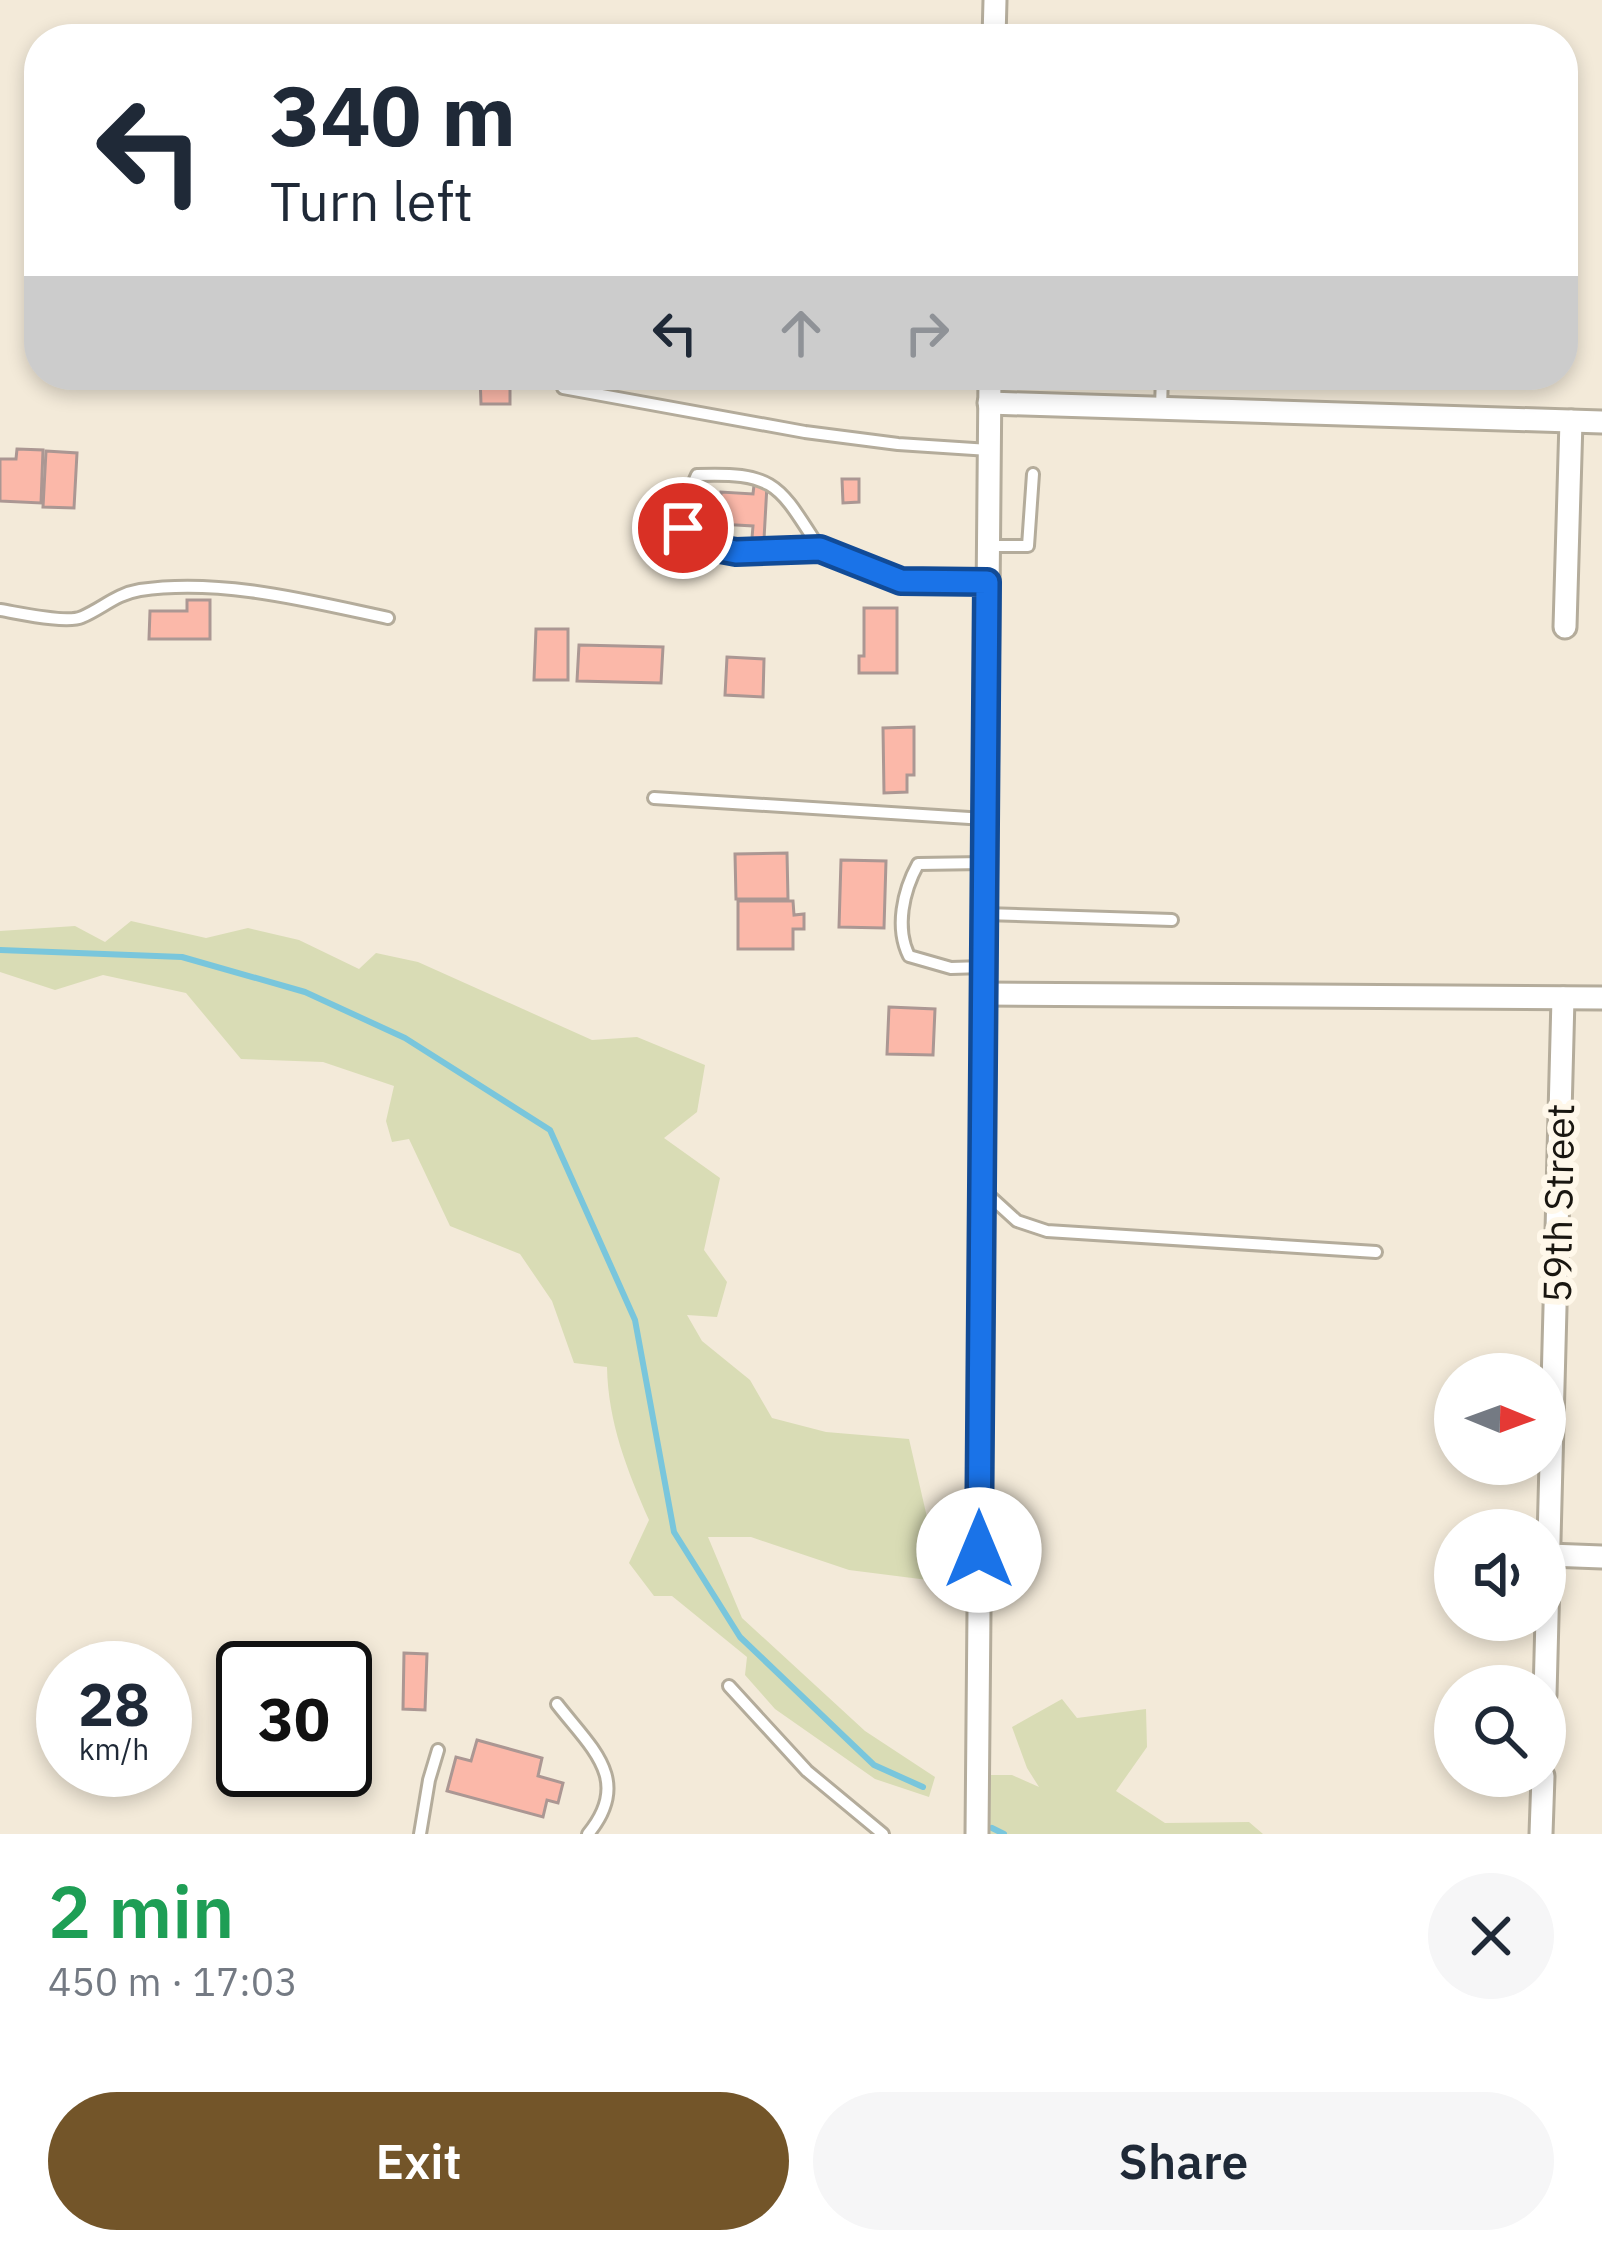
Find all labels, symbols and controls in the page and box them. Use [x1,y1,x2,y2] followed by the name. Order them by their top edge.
[270,60,516,169] text: 340 m
[72,72,228,228] icon: left
[270,166,473,236] text: Turn left
[642,300,708,366] icon: left
[768,300,834,366] icon: ahead
[894,300,960,366] icon: right
[632,477,734,579] pin
[650,495,716,561] icon: arrive
[1531,1103,1585,1303] street label: 59th Street
[1434,1353,1566,1485] north arrow
[1434,1353,1566,1797] map controls
[916,1487,1042,1613] position arrow
[1434,1509,1566,1641] button: sound
[216,1641,372,1797] speed limit sign: 30
[78,1664,150,1743] text: 28
[1434,1665,1566,1797] button: search
[79,1729,149,1768] text: km/h
[48,1864,234,1958] text: 2 min
[1428,1873,1554,1999] button: close
[48,1956,298,2007] text: 450 m · 17:03
[48,2092,789,2230] button: Exit
[813,2092,1554,2230] button: Share

